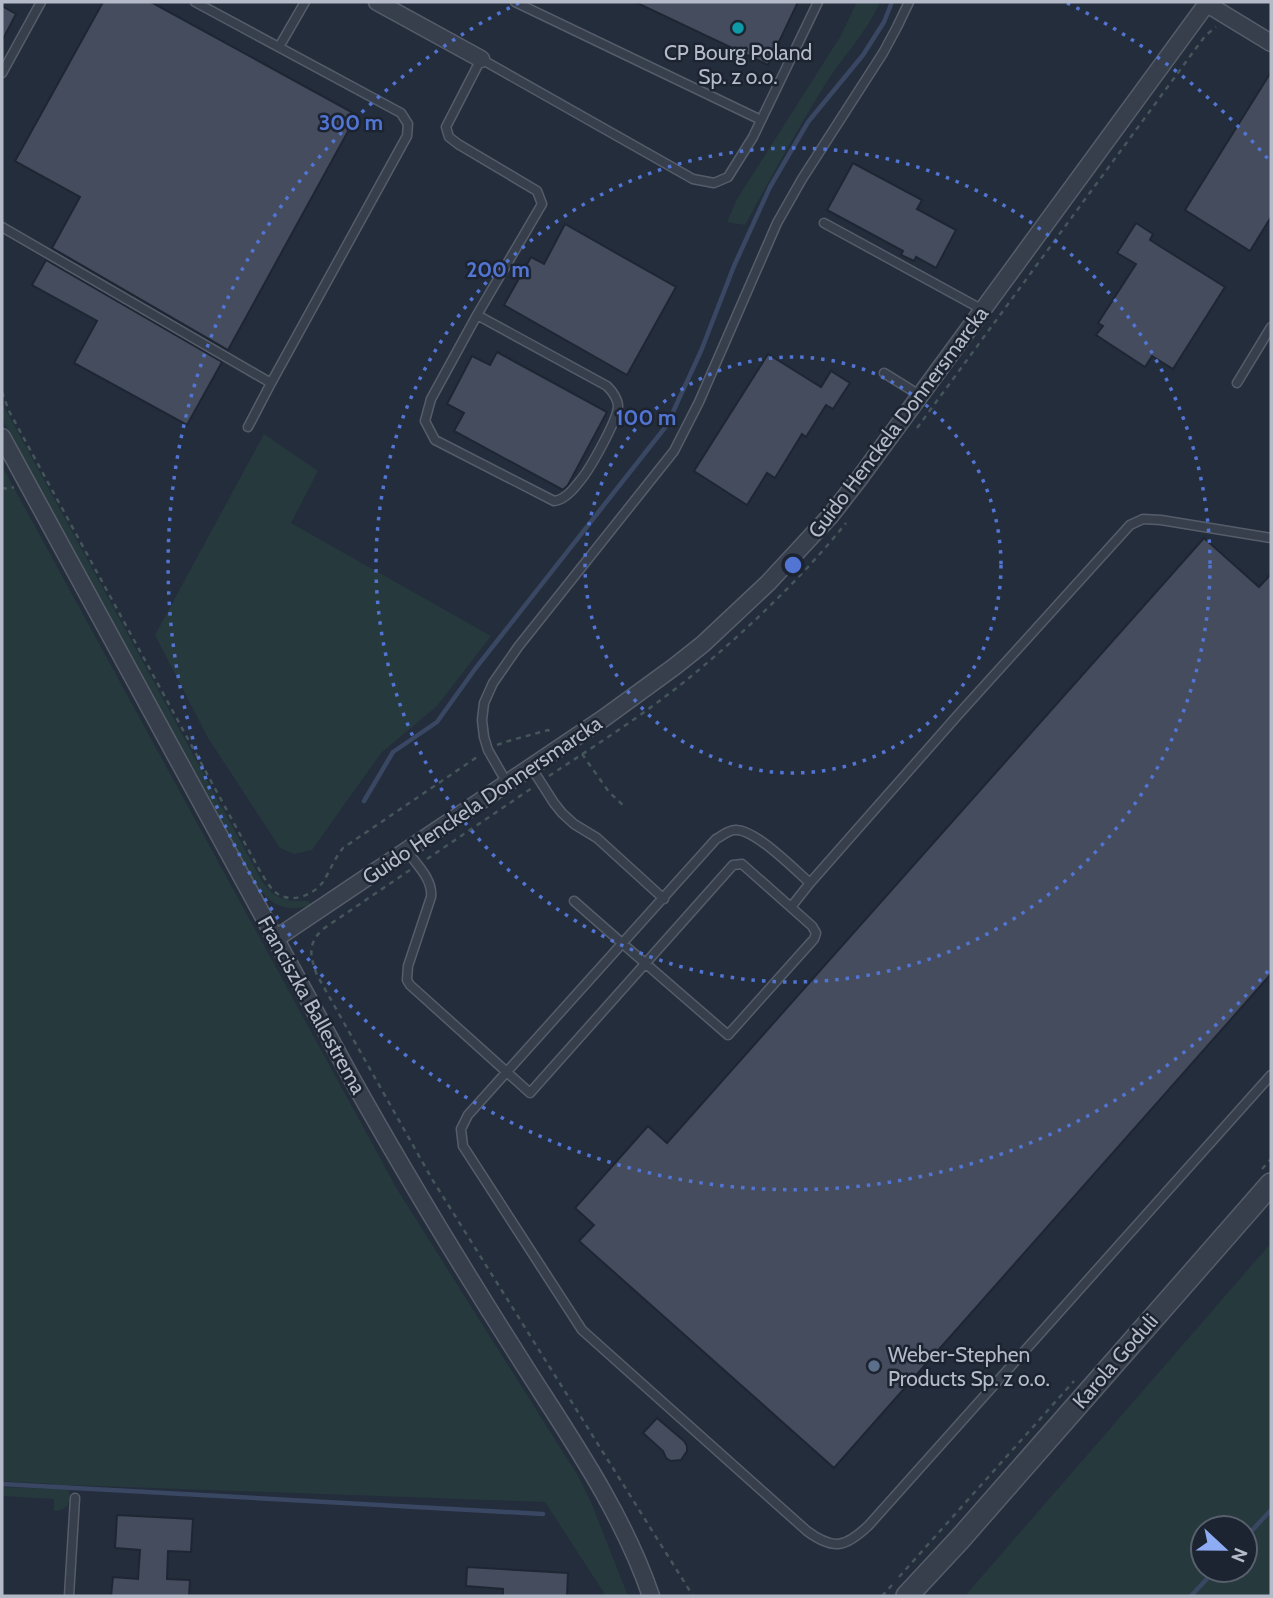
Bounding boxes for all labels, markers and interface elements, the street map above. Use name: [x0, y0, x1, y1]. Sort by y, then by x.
marker: CP Bourg Poland Sp. z o.o.: [730, 20, 746, 36]
place label: CP Bourg Poland Sp. z o.o.: [664, 40, 812, 89]
text: 300 m: [319, 110, 383, 135]
text: 200 m: [466, 257, 530, 282]
street label: Guido Henckela Donnersmarcka: [803, 301, 993, 543]
text: 100 m: [616, 405, 676, 430]
centre of rings: [781, 553, 805, 577]
street label: Guido Henckela Donnersmarcka: [358, 710, 606, 890]
street label: Franciszka Ballestrema: [253, 912, 371, 1098]
street label: Karola Goduli: [1067, 1309, 1163, 1413]
place label: Weber-Stephen Products Sp. z o.o.: [888, 1342, 1050, 1391]
marker: Weber-Stephen Products Sp. z o.o.: [866, 1358, 882, 1374]
north arrow: [1189, 1514, 1259, 1584]
text: N: [1226, 1545, 1252, 1566]

